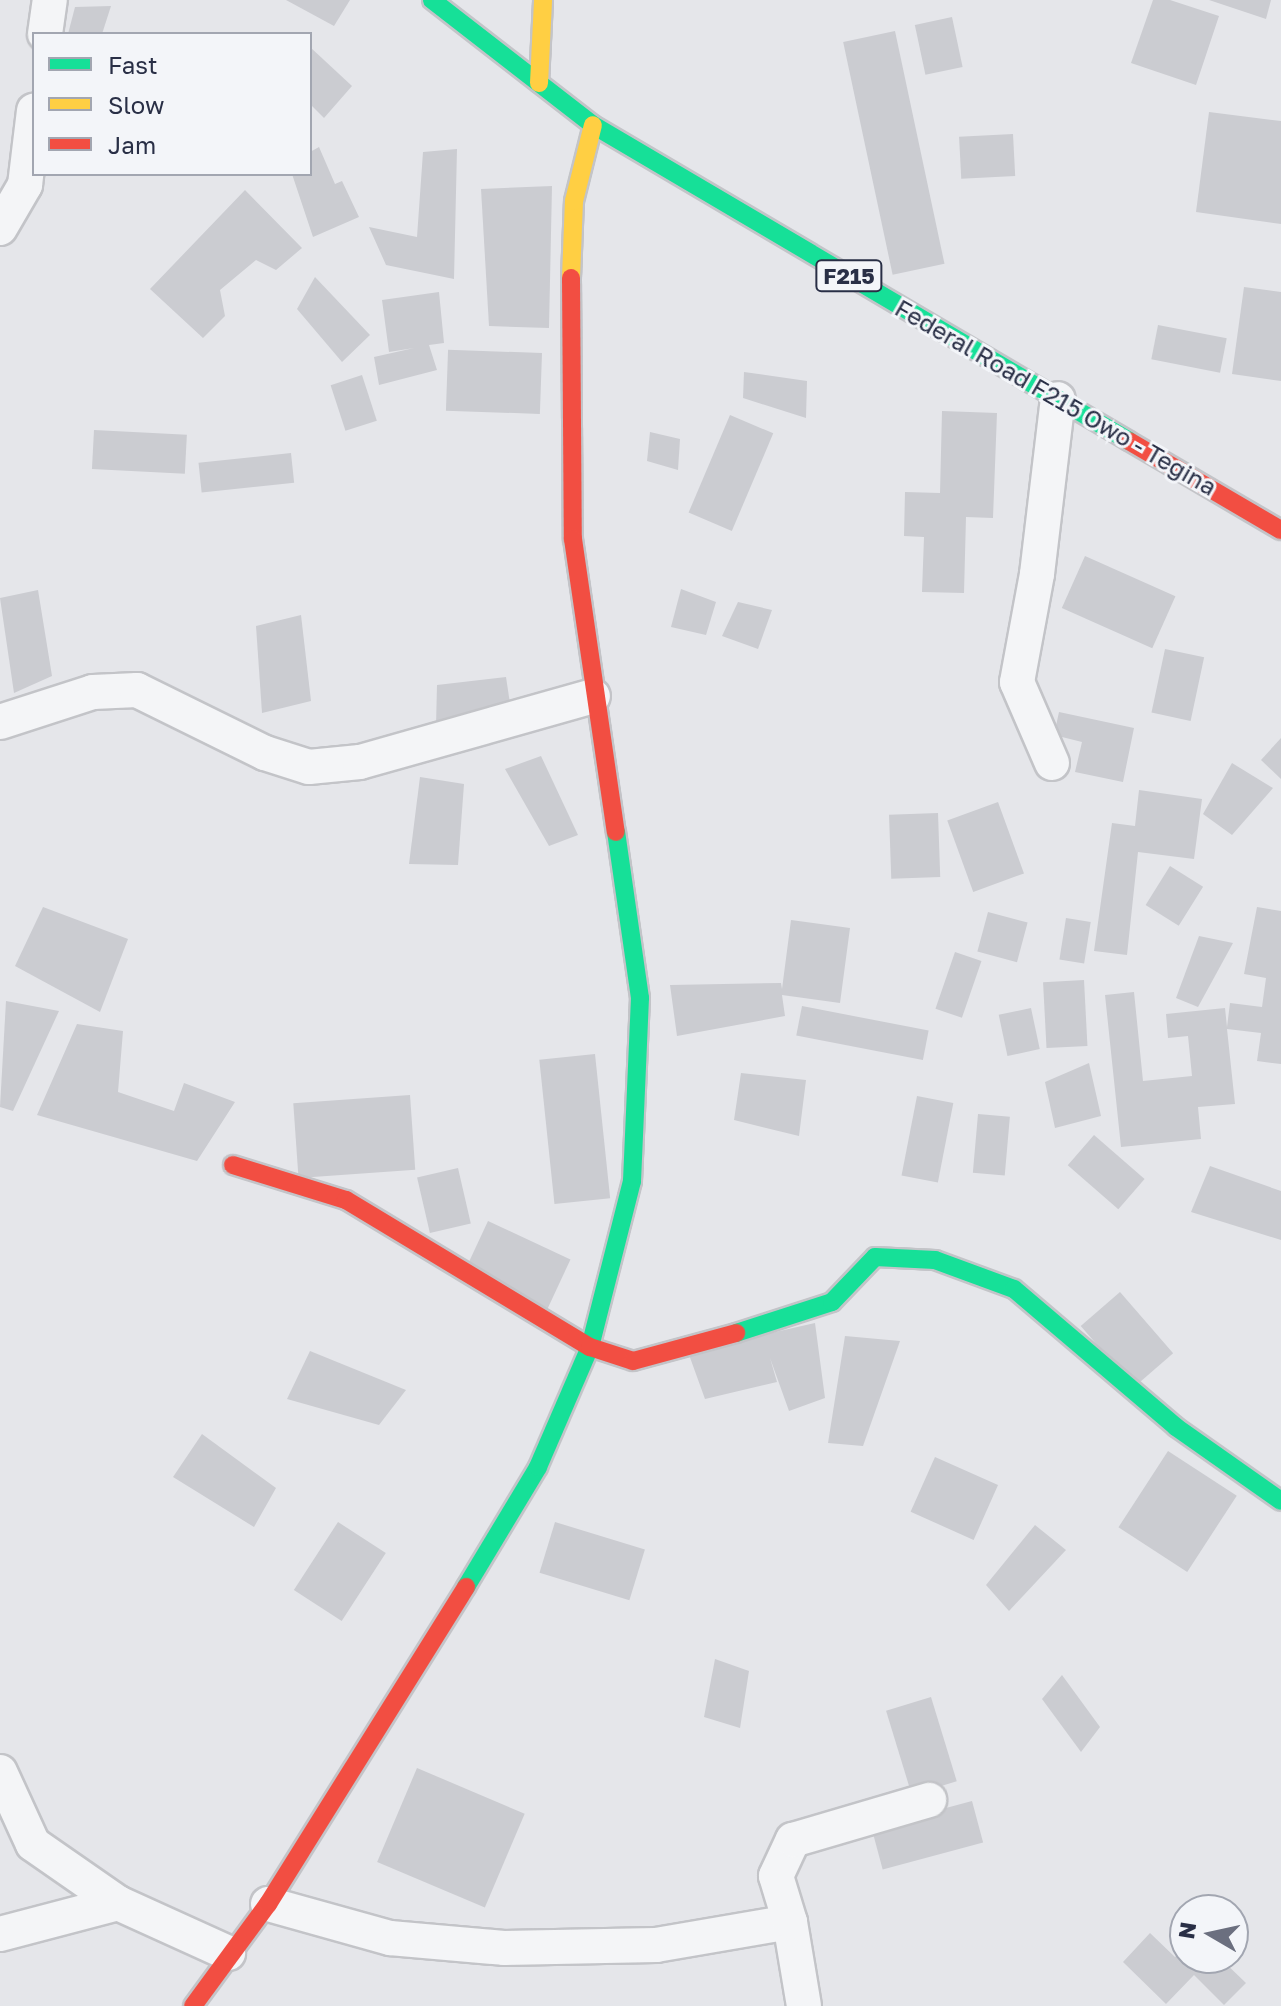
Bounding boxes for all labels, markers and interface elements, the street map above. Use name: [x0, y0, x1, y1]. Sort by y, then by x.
legend: [32, 32, 312, 176]
text: Fast: [108, 50, 158, 79]
text: Slow: [108, 90, 164, 119]
text: Jam: [108, 130, 156, 159]
road number: F215: [815, 258, 883, 294]
street label: Federal Road F215 Owo - Tegina: [890, 293, 1222, 501]
north arrow: [1169, 1894, 1249, 1974]
text: N: [1172, 1920, 1201, 1941]

